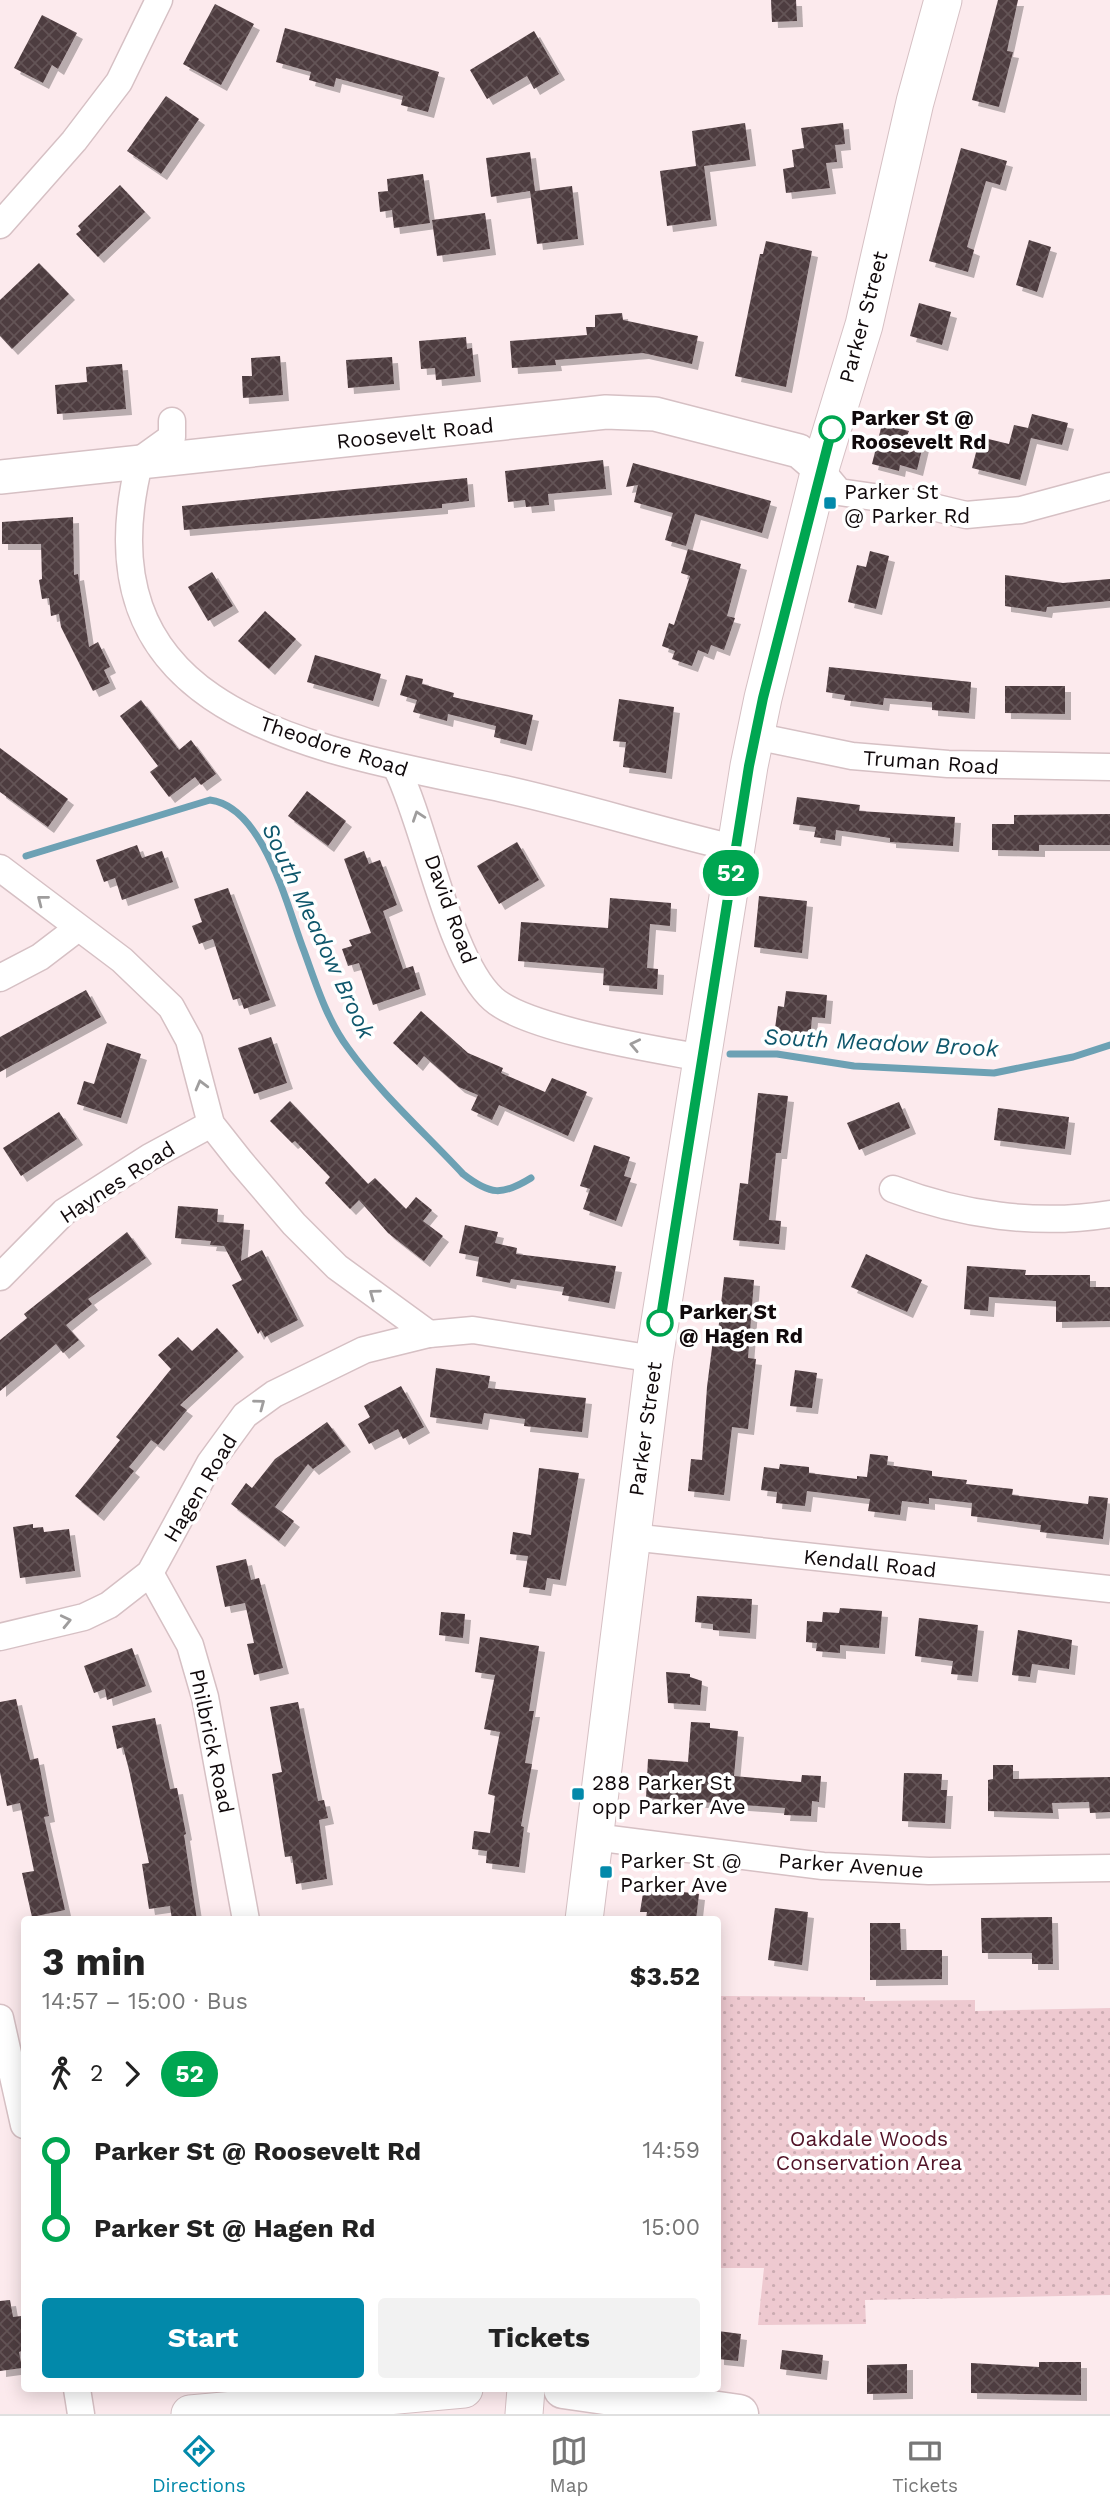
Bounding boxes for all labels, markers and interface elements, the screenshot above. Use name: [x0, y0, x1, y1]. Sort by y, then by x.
street label: Parker Street: [833, 248, 893, 386]
place label: Parker St @ Roosevelt Rd: [851, 405, 986, 454]
street label: Roosevelt Road: [335, 412, 495, 454]
marker: Parker St @ Roosevelt Rd: [819, 416, 845, 442]
place label: Parker St @ Parker Rd: [844, 479, 970, 528]
marker: Parker St @ Parker Rd: [822, 495, 838, 511]
street label: Theodore Road: [257, 710, 411, 782]
street label: Truman Road: [862, 745, 1000, 779]
one-way arrow: [411, 810, 426, 822]
water label: South Meadow Brook: [256, 819, 380, 1044]
line badge: 52: [700, 850, 762, 896]
street label: David Road: [420, 851, 482, 967]
text: 52: [717, 859, 745, 887]
one-way arrow: [37, 896, 49, 909]
water label: South Meadow Brook: [763, 1023, 1000, 1063]
one-way arrow: [629, 1039, 641, 1054]
one-way arrow: [195, 1079, 209, 1091]
street label: Haynes Road: [55, 1136, 179, 1228]
one-way arrow: [369, 1290, 382, 1302]
place label: Parker St @ Hagen Rd: [679, 1299, 803, 1348]
marker: Parker St @ Hagen Rd: [647, 1310, 673, 1336]
street label: Parker Street: [623, 1360, 667, 1498]
one-way arrow: [252, 1400, 265, 1413]
street label: Hagen Road: [158, 1429, 242, 1547]
street label: Kendall Road: [802, 1544, 938, 1582]
one-way arrow: [60, 1615, 72, 1630]
street label: Philbrick Road: [185, 1667, 239, 1815]
place label: 288 Parker St opp Parker Ave: [592, 1770, 746, 1819]
marker: 288 Parker St opp Parker Ave: [570, 1786, 586, 1802]
street label: Parker Avenue: [778, 1847, 924, 1883]
place label: Parker St @ Parker Ave: [620, 1848, 742, 1897]
marker: Parker St @ Parker Ave: [598, 1864, 614, 1880]
text: 3 min: [42, 1940, 146, 1984]
text: $3.52: [630, 1961, 700, 1991]
text: 14:57 – 15:00 · Bus: [42, 1988, 248, 2015]
icon: walk: [42, 2055, 80, 2093]
icon: forward: [113, 2055, 151, 2093]
text: 2: [90, 2060, 103, 2087]
text: 52: [175, 2060, 204, 2088]
park label: Oakdale Woods Conservation Area: [776, 2126, 962, 2175]
text: Parker St @ Roosevelt Rd: [94, 2136, 421, 2166]
text: 14:59: [643, 2137, 700, 2164]
text: Parker St @ Hagen Rd: [94, 2213, 375, 2243]
text: 15:00: [642, 2214, 700, 2241]
button: Start: [42, 2298, 364, 2378]
button: Tickets: [378, 2298, 700, 2378]
tab: Directions: [152, 2432, 246, 2497]
tab: Map: [550, 2432, 588, 2497]
tab: Tickets: [892, 2432, 958, 2497]

